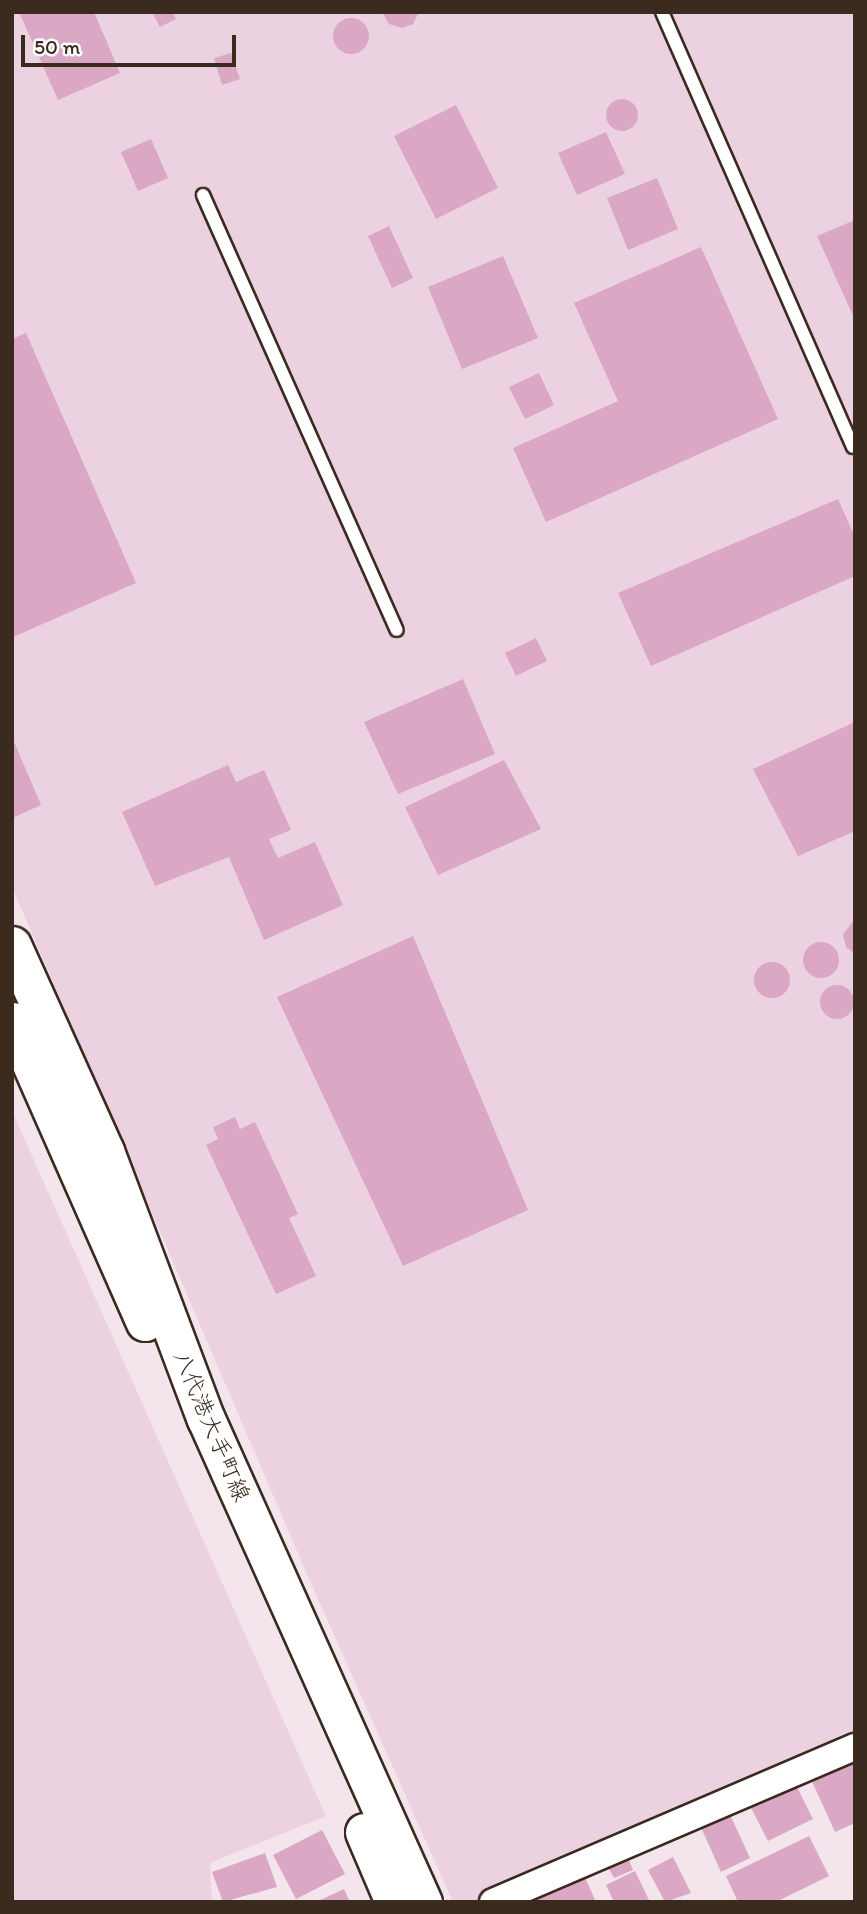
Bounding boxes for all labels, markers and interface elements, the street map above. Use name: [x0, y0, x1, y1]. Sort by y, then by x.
scale bar: [24, 21, 240, 65]
text: 50 m: [34, 34, 80, 59]
street label: 八代港大手町線: [168, 1347, 256, 1505]

